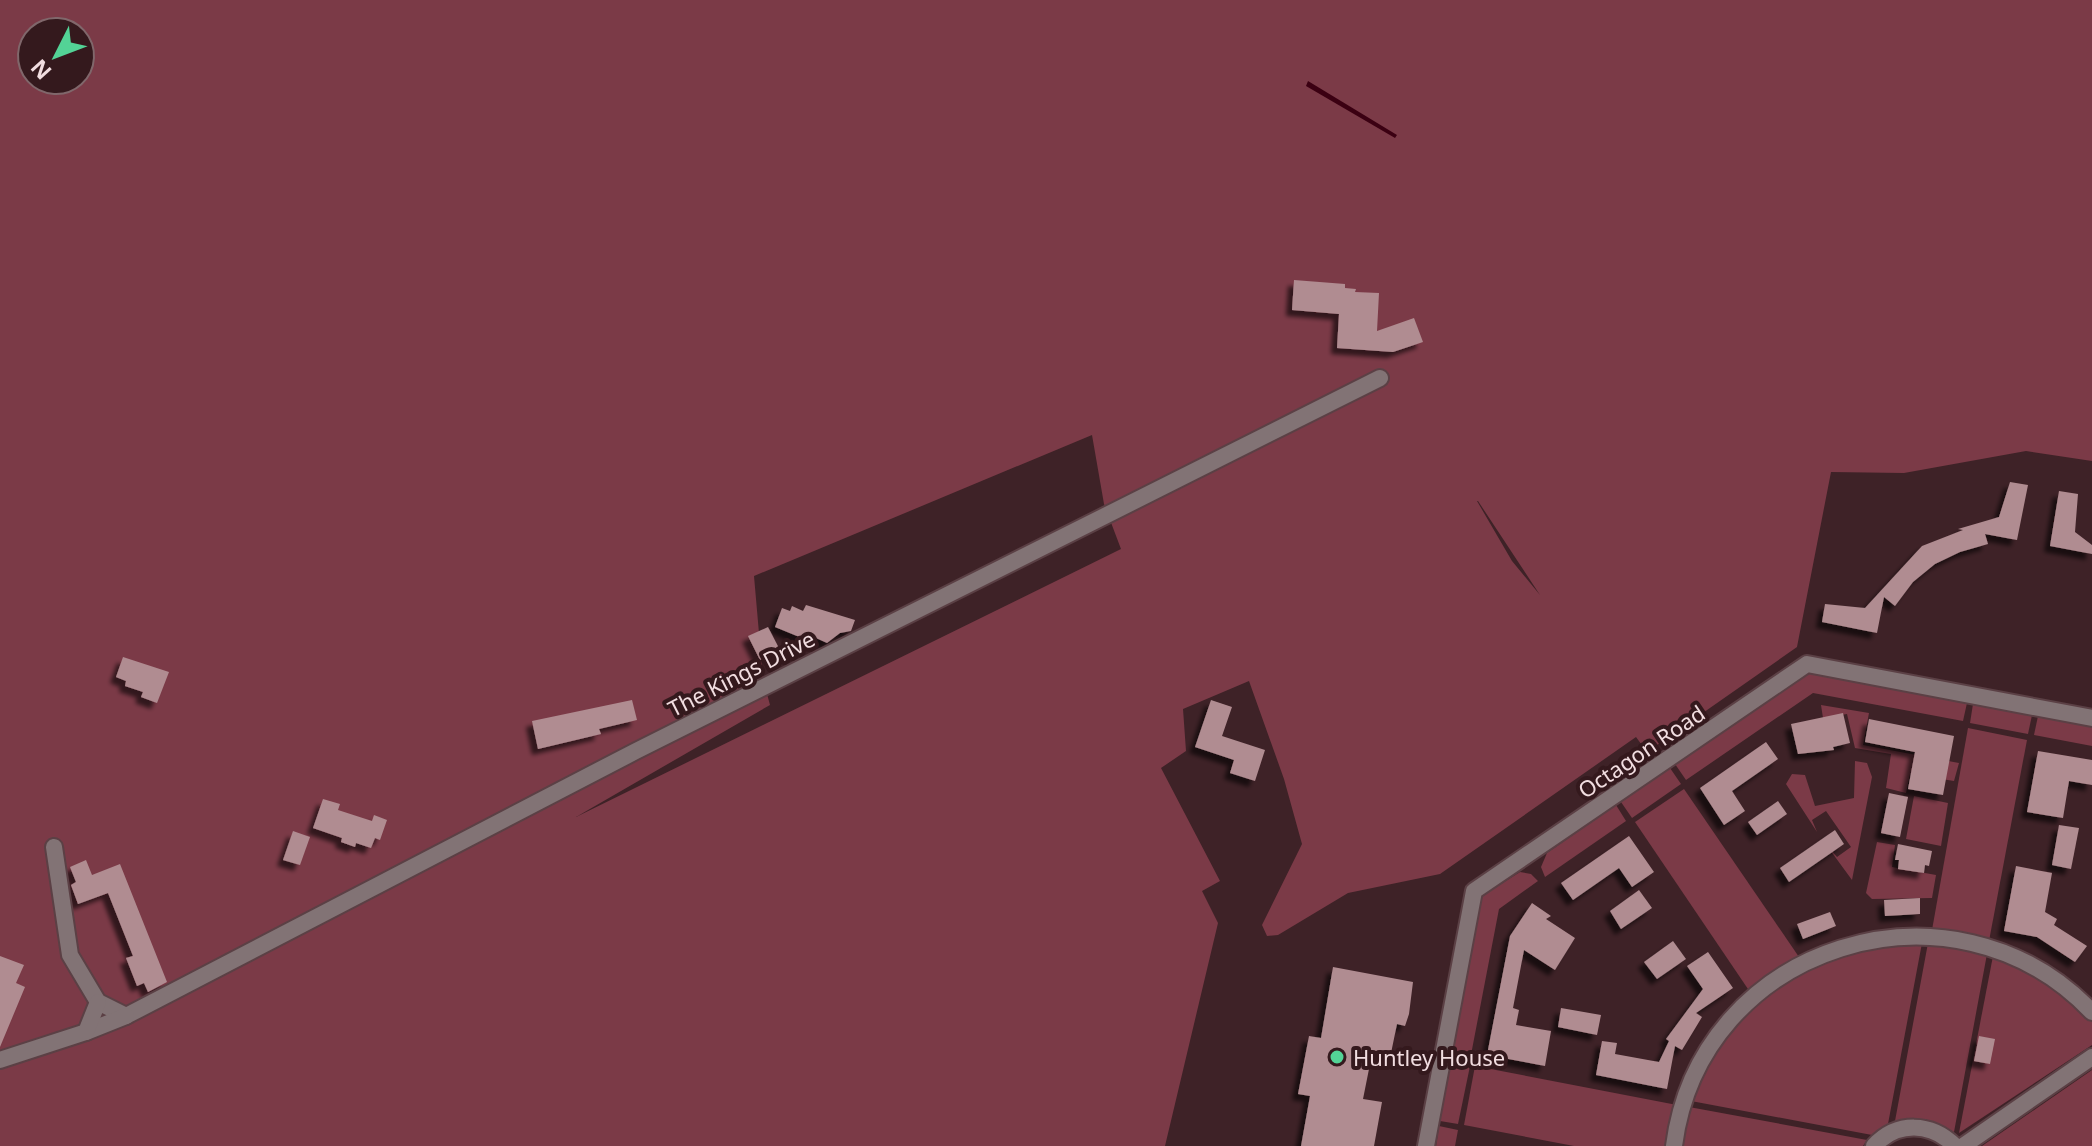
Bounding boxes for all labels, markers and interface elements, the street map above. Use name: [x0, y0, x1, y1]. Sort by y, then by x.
north arrow: [16, 16, 96, 96]
text: N: [23, 53, 58, 87]
street label: The Kings Drive: [662, 623, 820, 723]
street label: Octagon Road: [1572, 697, 1710, 805]
place label: Huntley House: [1353, 1042, 1505, 1072]
marker: Huntley House: [1328, 1048, 1346, 1066]

